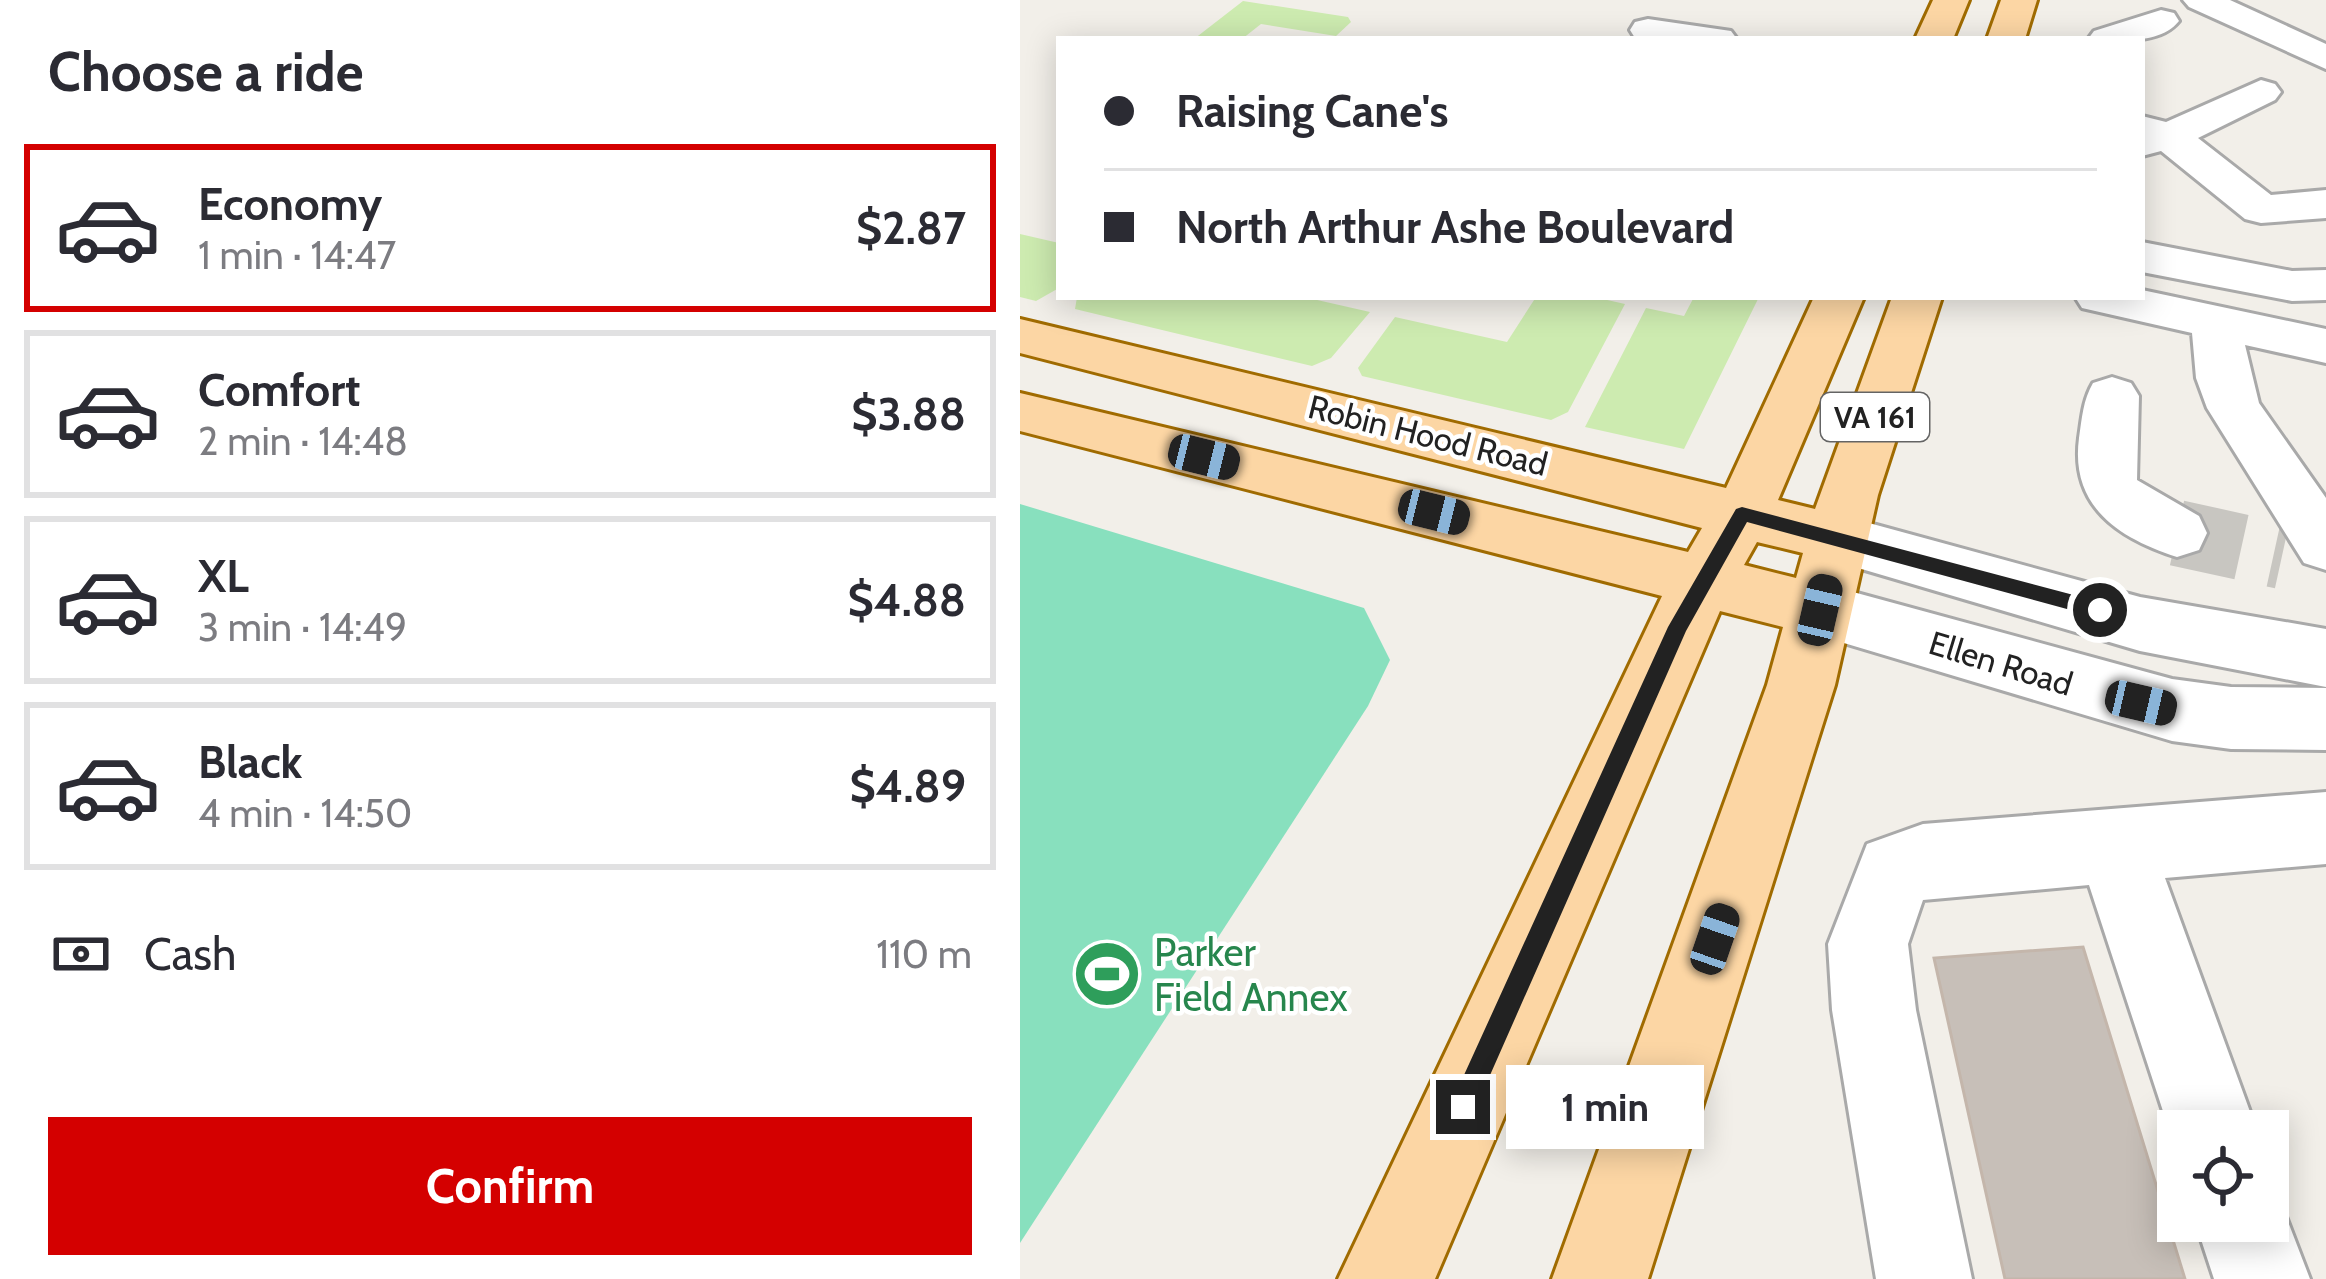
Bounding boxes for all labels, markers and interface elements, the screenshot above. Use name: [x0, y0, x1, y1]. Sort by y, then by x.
text: Choose a ride: [48, 39, 363, 105]
text: Raising Cane's: [1176, 84, 1448, 138]
icon: car: [54, 174, 162, 282]
text: Economy: [198, 177, 382, 231]
text: North Arthur Ashe Boulevard: [1176, 200, 1734, 254]
text: $2.87: [856, 201, 966, 255]
text: 1 min · 14:47: [198, 231, 396, 279]
icon: car: [54, 360, 162, 468]
text: Comfort: [198, 363, 361, 417]
street label: Robin Hood Road: [1304, 386, 1552, 484]
text: $3.88: [851, 387, 966, 441]
road number: VA 161: [1821, 393, 1929, 441]
text: 2 min · 14:48: [198, 417, 408, 465]
car: [1165, 431, 1243, 483]
car: [1395, 486, 1473, 538]
icon: car: [54, 546, 162, 654]
text: XL: [198, 549, 249, 603]
car: [1794, 571, 1846, 649]
text: $4.88: [848, 573, 966, 627]
route start: [2073, 583, 2127, 637]
text: 3 min · 14:49: [198, 603, 407, 651]
street label: Ellen Road: [1924, 622, 2078, 704]
car: [2102, 677, 2180, 729]
icon: car: [54, 732, 162, 840]
text: Black: [198, 735, 302, 789]
text: $4.89: [849, 759, 966, 813]
text: 4 min · 14:50: [198, 789, 412, 837]
car: [1686, 899, 1744, 979]
icon: cash: [48, 921, 114, 987]
text: Cash: [144, 927, 236, 981]
place label: Parker Field Annex: [1154, 928, 1348, 1021]
text: 110 m: [876, 930, 972, 978]
sports icon: Parker Field Annex: [1072, 939, 1142, 1009]
callout: 1 min: [1505, 1065, 1703, 1149]
route end: [1436, 1080, 1490, 1134]
text: 1 min: [1561, 1083, 1649, 1131]
map controls: [2157, 1110, 2289, 1242]
button: locate: [2157, 1110, 2289, 1242]
button: Confirm: [48, 1117, 972, 1255]

